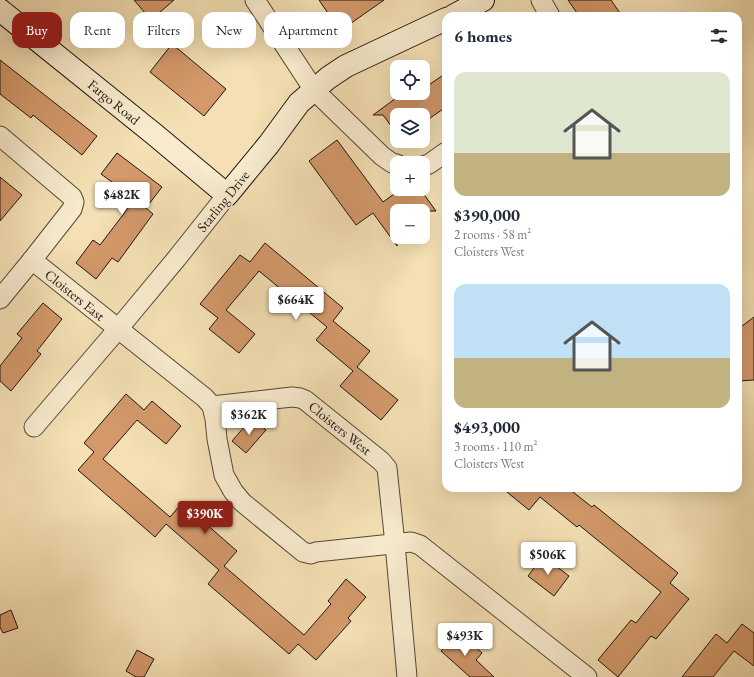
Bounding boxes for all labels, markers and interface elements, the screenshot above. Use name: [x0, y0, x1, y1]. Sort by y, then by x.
chip: Buy: [12, 12, 62, 48]
chip: Rent: [70, 12, 125, 48]
chip: Filters: [133, 12, 194, 48]
chip: New: [202, 12, 256, 48]
chip: Apartment: [264, 12, 352, 48]
text: 6 homes: [454, 25, 512, 47]
icon: filters: [708, 25, 730, 47]
map controls: [390, 60, 430, 244]
button: locate: [390, 60, 430, 100]
street label: Fargo Road: [84, 75, 145, 129]
icon: home: [556, 98, 628, 170]
button: layers: [390, 108, 430, 148]
button: +: [390, 156, 430, 196]
street label: Starling Drive: [193, 166, 254, 235]
pin: $482K: [94, 182, 150, 216]
text: $482K: [104, 186, 140, 203]
button: −: [390, 204, 430, 244]
text: $390,000: [454, 204, 520, 226]
text: 2 rooms · 58 m²: [454, 226, 531, 243]
text: Cloisters West: [454, 243, 524, 260]
street label: Cloisters East: [41, 265, 109, 325]
pin: $664K: [268, 287, 324, 321]
text: $664K: [278, 291, 314, 308]
icon: home: [556, 310, 628, 382]
street label: Cloisters West: [305, 397, 376, 459]
pin: $362K: [221, 402, 277, 436]
text: $362K: [231, 406, 267, 423]
text: $493,000: [454, 416, 520, 438]
text: 3 rooms · 110 m²: [454, 438, 538, 455]
text: Cloisters West: [454, 455, 524, 472]
pin: $390K: [177, 501, 233, 535]
text: $390K: [187, 505, 223, 522]
pin: $506K: [520, 542, 576, 576]
text: $506K: [530, 546, 566, 563]
pin: $493K: [437, 623, 493, 657]
text: $493K: [447, 627, 483, 644]

